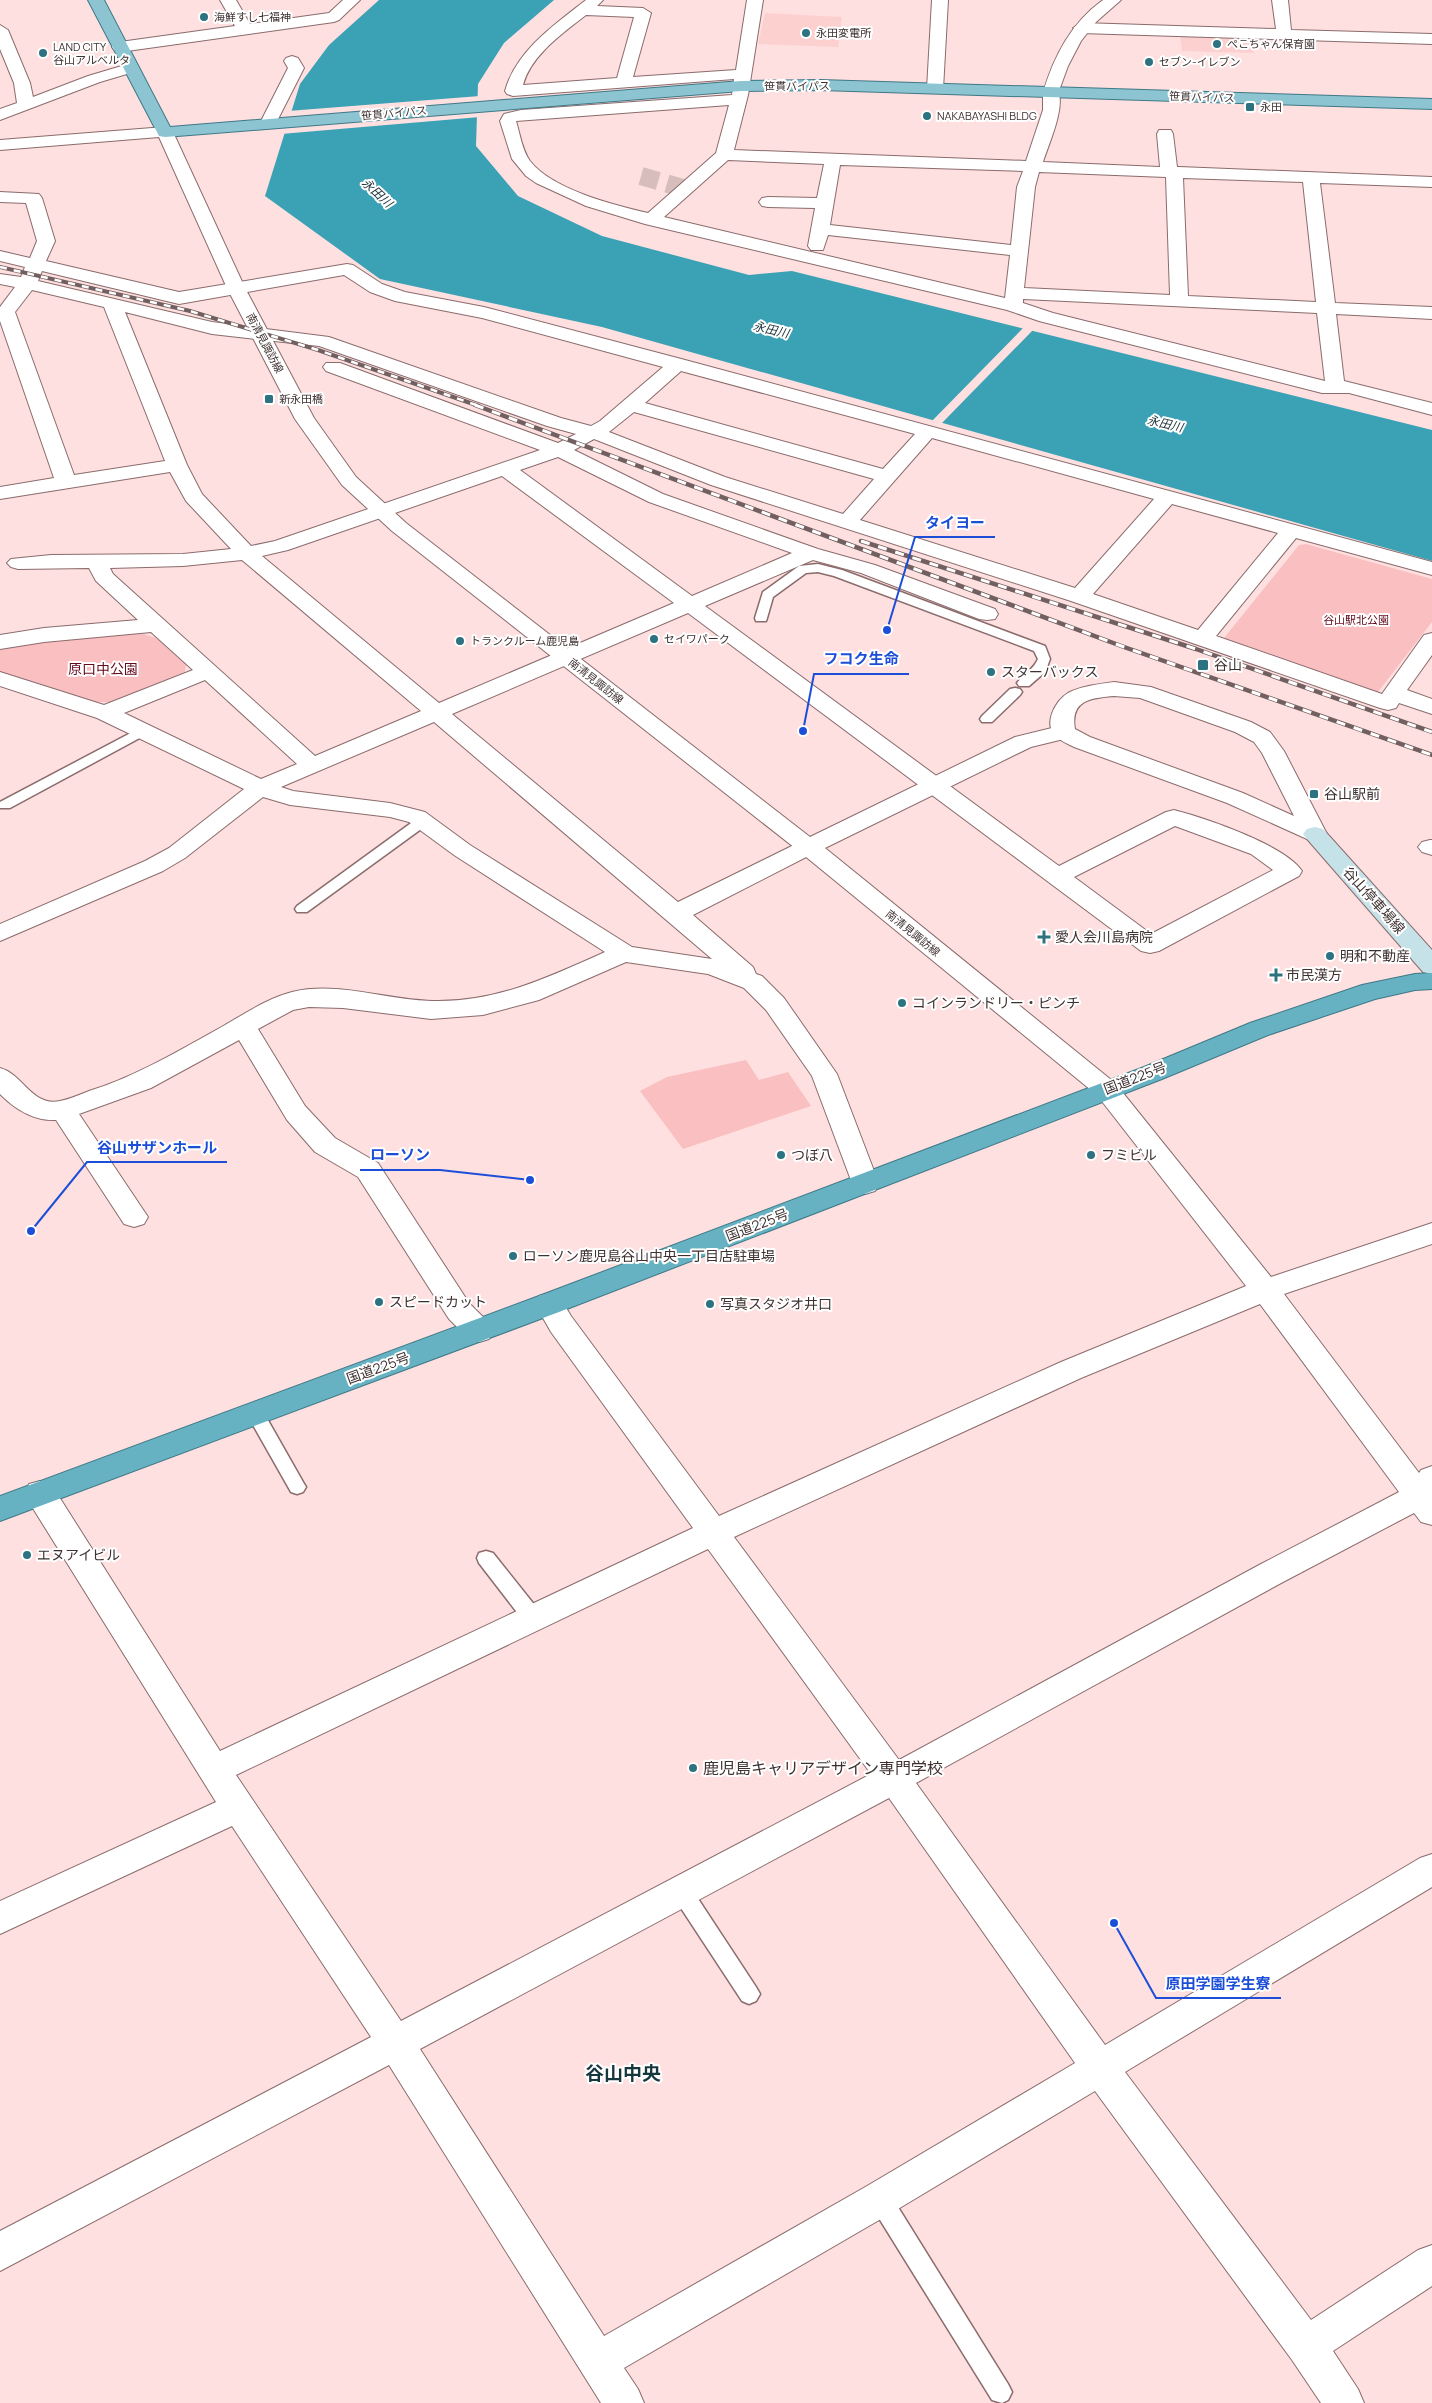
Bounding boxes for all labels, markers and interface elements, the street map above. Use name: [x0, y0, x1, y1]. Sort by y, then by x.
place label: 海鮮すし七福神: [214, 9, 291, 24]
marker: 海鮮すし七福神: [198, 11, 210, 23]
place label: 永田変電所: [816, 25, 872, 40]
marker: 永田変電所: [800, 27, 812, 39]
place label: ぺこちゃん保育園: [1227, 36, 1315, 51]
marker: ぺこちゃん保育園: [1211, 38, 1223, 50]
place label: LAND CITY 谷山アルベルタ: [53, 39, 130, 67]
marker: LAND CITY 谷山アルベルタ: [37, 47, 49, 59]
place label: セブン-イレブン: [1159, 54, 1241, 69]
marker: セブン-イレブン: [1143, 56, 1155, 68]
street label: 笹貫バイパス: [764, 78, 830, 93]
street label: 笹貫バイパス: [1169, 88, 1235, 105]
place label: 永田: [1260, 99, 1282, 114]
marker: 永田: [1244, 101, 1256, 113]
street label: 笹貫バイパス: [361, 102, 427, 123]
place label: NAKABAYASHI BLDG: [937, 108, 1037, 123]
marker: NAKABAYASHI BLDG: [921, 110, 933, 122]
water label: 永田川: [358, 174, 398, 212]
street label: 南清見諏訪線: [243, 310, 288, 375]
water label: 永田川: [752, 317, 793, 342]
place label: 新永田橋: [279, 391, 323, 406]
marker: 新永田橋: [263, 393, 275, 405]
water label: 永田川: [1146, 411, 1187, 436]
callout: タイヨー: [915, 507, 995, 537]
text: タイヨー: [925, 512, 985, 533]
park label: 谷山駅北公園: [1323, 612, 1389, 627]
place label: セイワパーク: [664, 631, 730, 646]
place label: トランクルーム鹿児島: [470, 633, 579, 648]
marker: セイワパーク: [648, 633, 660, 645]
marker: トランクルーム鹿児島: [454, 635, 466, 647]
callout: フコク生命: [814, 644, 909, 674]
text: フコク生命: [823, 648, 899, 669]
street label: 南清見諏訪線: [566, 654, 627, 707]
place label: 谷山: [1214, 655, 1242, 674]
marker: 谷山: [1196, 658, 1210, 672]
park label: 原口中公園: [68, 659, 138, 678]
place label: スターバックス: [1001, 662, 1098, 681]
marker: スターバックス: [985, 666, 997, 678]
place label: 谷山駅前: [1324, 784, 1380, 803]
marker: 谷山駅前: [1308, 788, 1320, 800]
street label: 谷山停車場線: [1339, 862, 1410, 937]
street label: 南清見諏訪線: [883, 906, 944, 959]
place label: 愛人会川島病院: [1055, 927, 1153, 946]
marker: 愛人会川島病院: [1037, 930, 1051, 944]
place label: 明和不動産: [1340, 946, 1410, 965]
marker: 明和不動産: [1324, 950, 1336, 962]
place label: 市民漢方: [1286, 965, 1342, 984]
marker: 市民漢方: [1270, 969, 1282, 981]
place label: コインランドリー・ピンチ: [912, 993, 1080, 1012]
marker: コインランドリー・ピンチ: [896, 997, 908, 1009]
street label: 国道225号: [1101, 1057, 1169, 1098]
callout: 谷山サザンホール: [87, 1132, 227, 1162]
text: 谷山サザンホール: [97, 1137, 217, 1158]
callout: ローソン: [360, 1140, 440, 1170]
text: ローソン: [370, 1144, 430, 1165]
place label: つぼ八: [791, 1145, 833, 1164]
place label: フミビル: [1101, 1145, 1157, 1164]
marker: つぼ八: [775, 1149, 787, 1161]
marker: フミビル: [1085, 1149, 1097, 1161]
street label: 国道225号: [723, 1204, 791, 1245]
place label: ローソン鹿児島谷山中央一丁目店駐車場: [523, 1246, 775, 1265]
marker: ローソン鹿児島谷山中央一丁目店駐車場: [507, 1250, 519, 1262]
place label: スピードカット: [389, 1292, 487, 1311]
place label: 写真スタジオ井口: [720, 1294, 832, 1313]
marker: スピードカット: [373, 1296, 385, 1308]
marker: 写真スタジオ井口: [704, 1298, 716, 1310]
street label: 国道225号: [344, 1347, 412, 1388]
place label: エヌアイビル: [37, 1545, 120, 1564]
marker: エヌアイビル: [21, 1549, 33, 1561]
place label: 鹿児島キャリアデザイン専門学校: [703, 1757, 943, 1779]
marker: 鹿児島キャリアデザイン専門学校: [687, 1762, 699, 1774]
callout: 原田学園学生寮: [1156, 1968, 1281, 1998]
text: 原田学園学生寮: [1165, 1973, 1271, 1994]
district label: 谷山中央: [585, 2060, 661, 2086]

